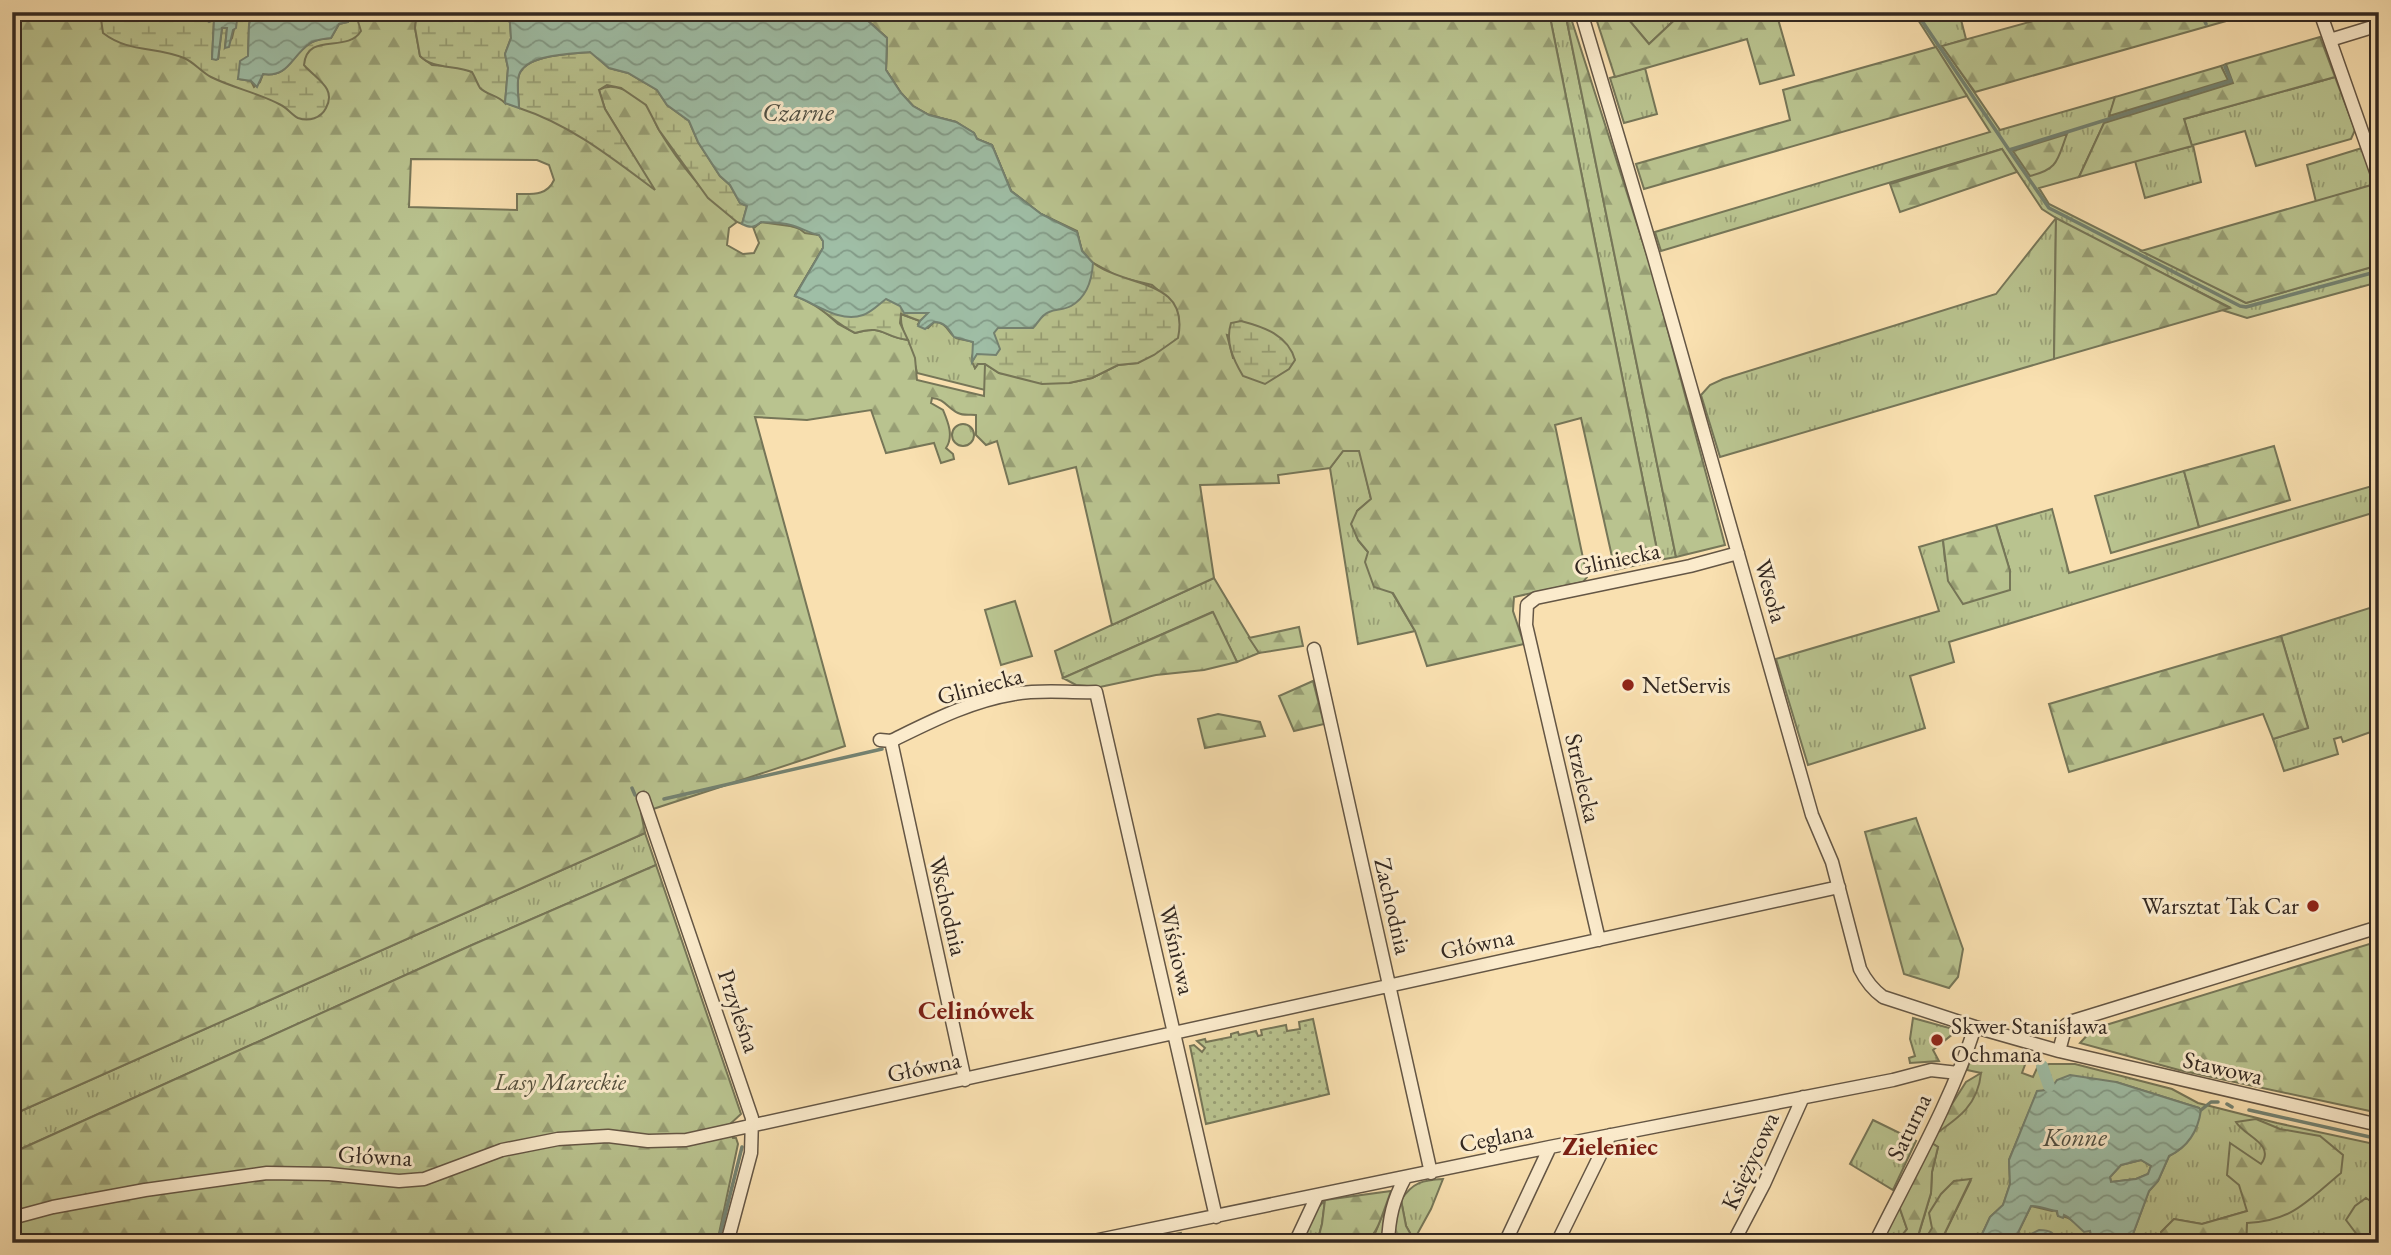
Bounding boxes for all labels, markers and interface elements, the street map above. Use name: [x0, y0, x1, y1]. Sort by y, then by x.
water label: Czarne: [762, 95, 835, 129]
street label: Gliniecka: [1571, 534, 1663, 583]
street label: Wesoła: [1748, 556, 1795, 627]
street label: Gliniecka: [934, 659, 1026, 712]
place label: NetServis: [1642, 669, 1731, 700]
marker: NetServis: [1620, 677, 1636, 693]
street label: Strzelecka: [1558, 730, 1609, 826]
street label: Wschodnia: [922, 853, 975, 959]
street label: Zachodnia: [1367, 854, 1420, 958]
place label: Warsztat Tak Car: [2142, 890, 2299, 921]
marker: Warsztat Tak Car: [2305, 898, 2321, 914]
street label: Wiśniowa: [1152, 902, 1203, 998]
street label: Główna: [1437, 921, 1517, 966]
street label: Przyleśna: [711, 965, 768, 1057]
district label: Celinówek: [918, 993, 1035, 1027]
place label: Skwer Stanisława Ochmana: [1951, 1010, 2108, 1069]
marker: Skwer Stanisława Ochmana: [1929, 1032, 1945, 1048]
street label: Stawowa: [2180, 1043, 2266, 1092]
street label: Główna: [884, 1044, 964, 1089]
park label: Lasy Mareckie: [493, 1066, 627, 1097]
street label: Saturna: [1879, 1088, 1938, 1166]
street label: Księżycowa: [1713, 1106, 1786, 1215]
street label: Ceglana: [1456, 1114, 1536, 1159]
water label: Konne: [2042, 1120, 2108, 1154]
district label: Zieleniec: [1562, 1129, 1658, 1163]
street label: Główna: [337, 1138, 413, 1173]

